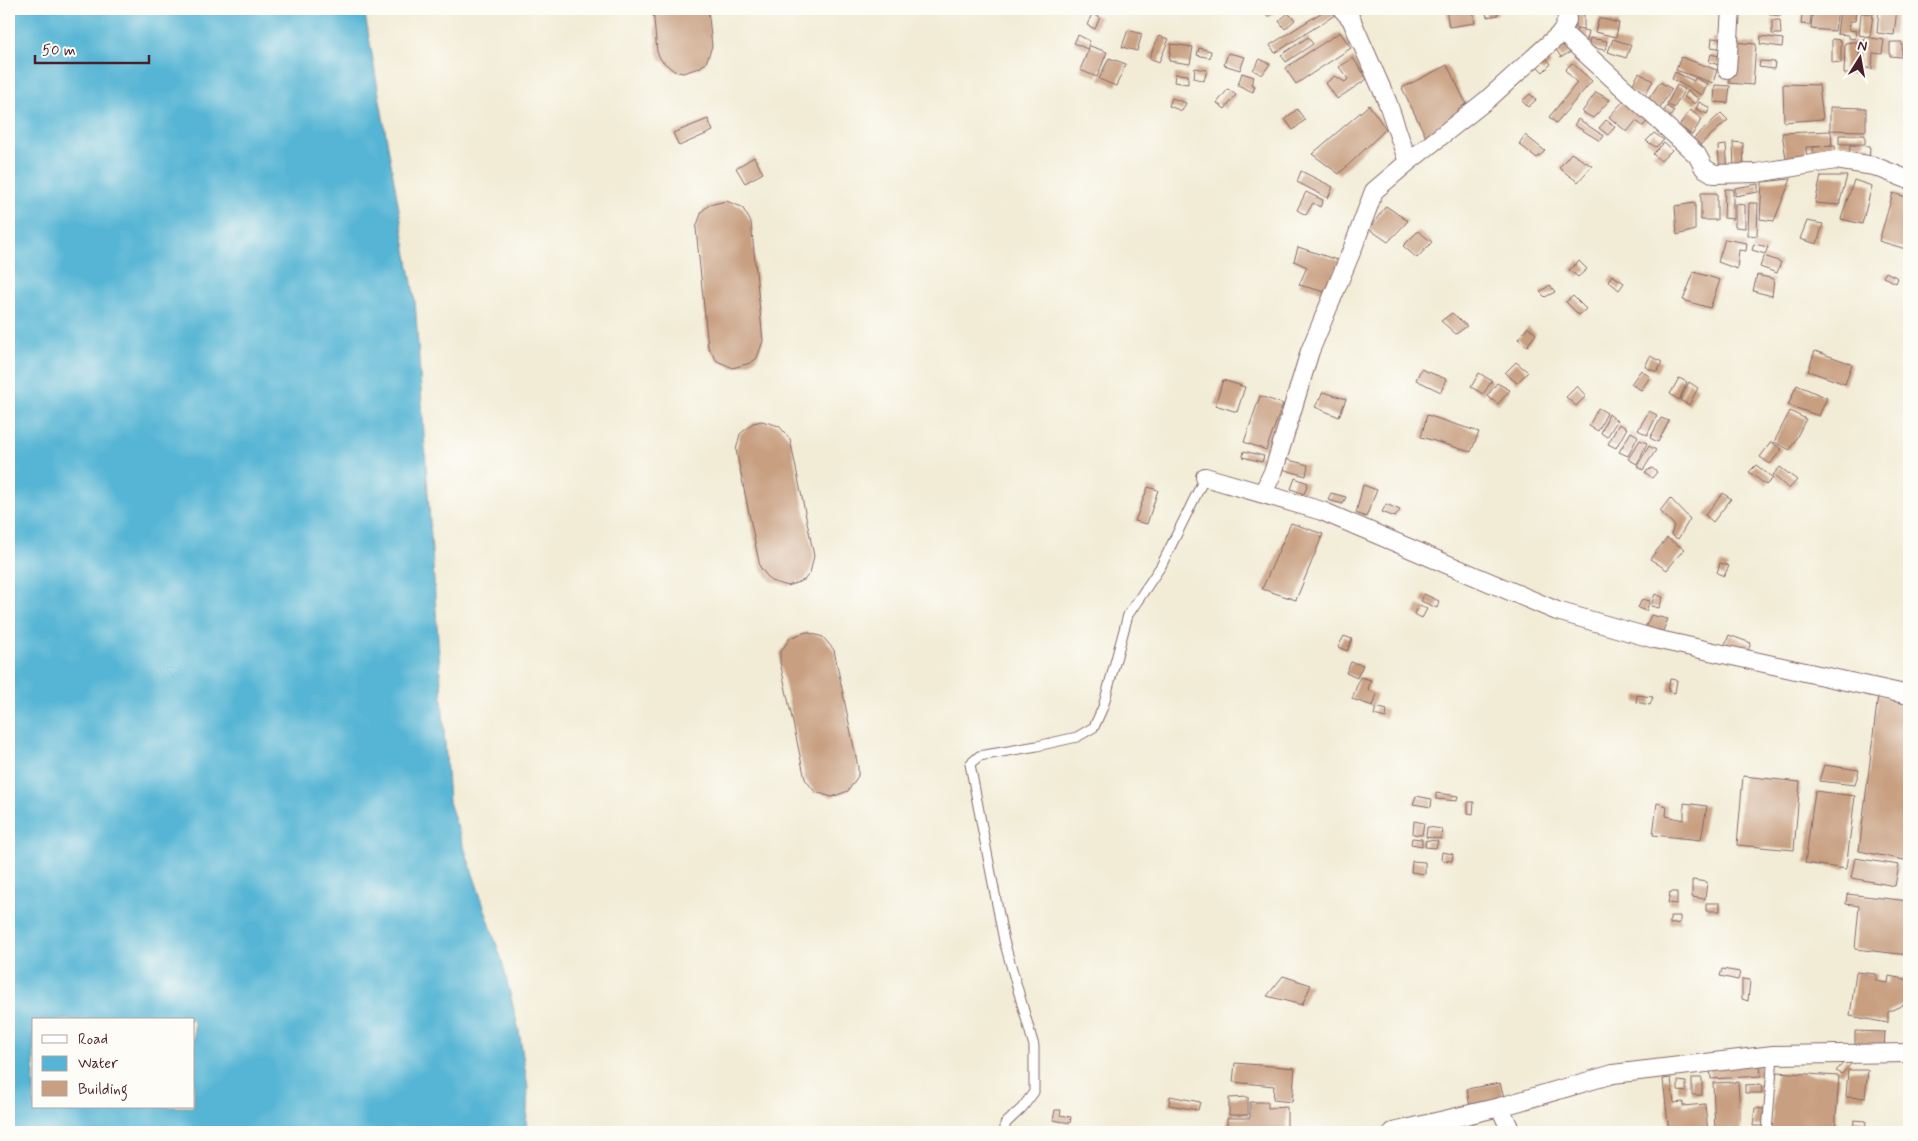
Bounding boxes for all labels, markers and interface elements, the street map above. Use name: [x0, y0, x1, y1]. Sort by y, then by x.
scale bar: [35, 32, 149, 64]
north arrow: [1836, 32, 1886, 82]
text: N: [1856, 36, 1869, 56]
text: 50 m: [42, 41, 76, 61]
legend: [32, 1018, 195, 1108]
text: Road: [78, 1030, 108, 1050]
text: Water: [78, 1054, 118, 1074]
text: Building: [78, 1080, 128, 1101]

